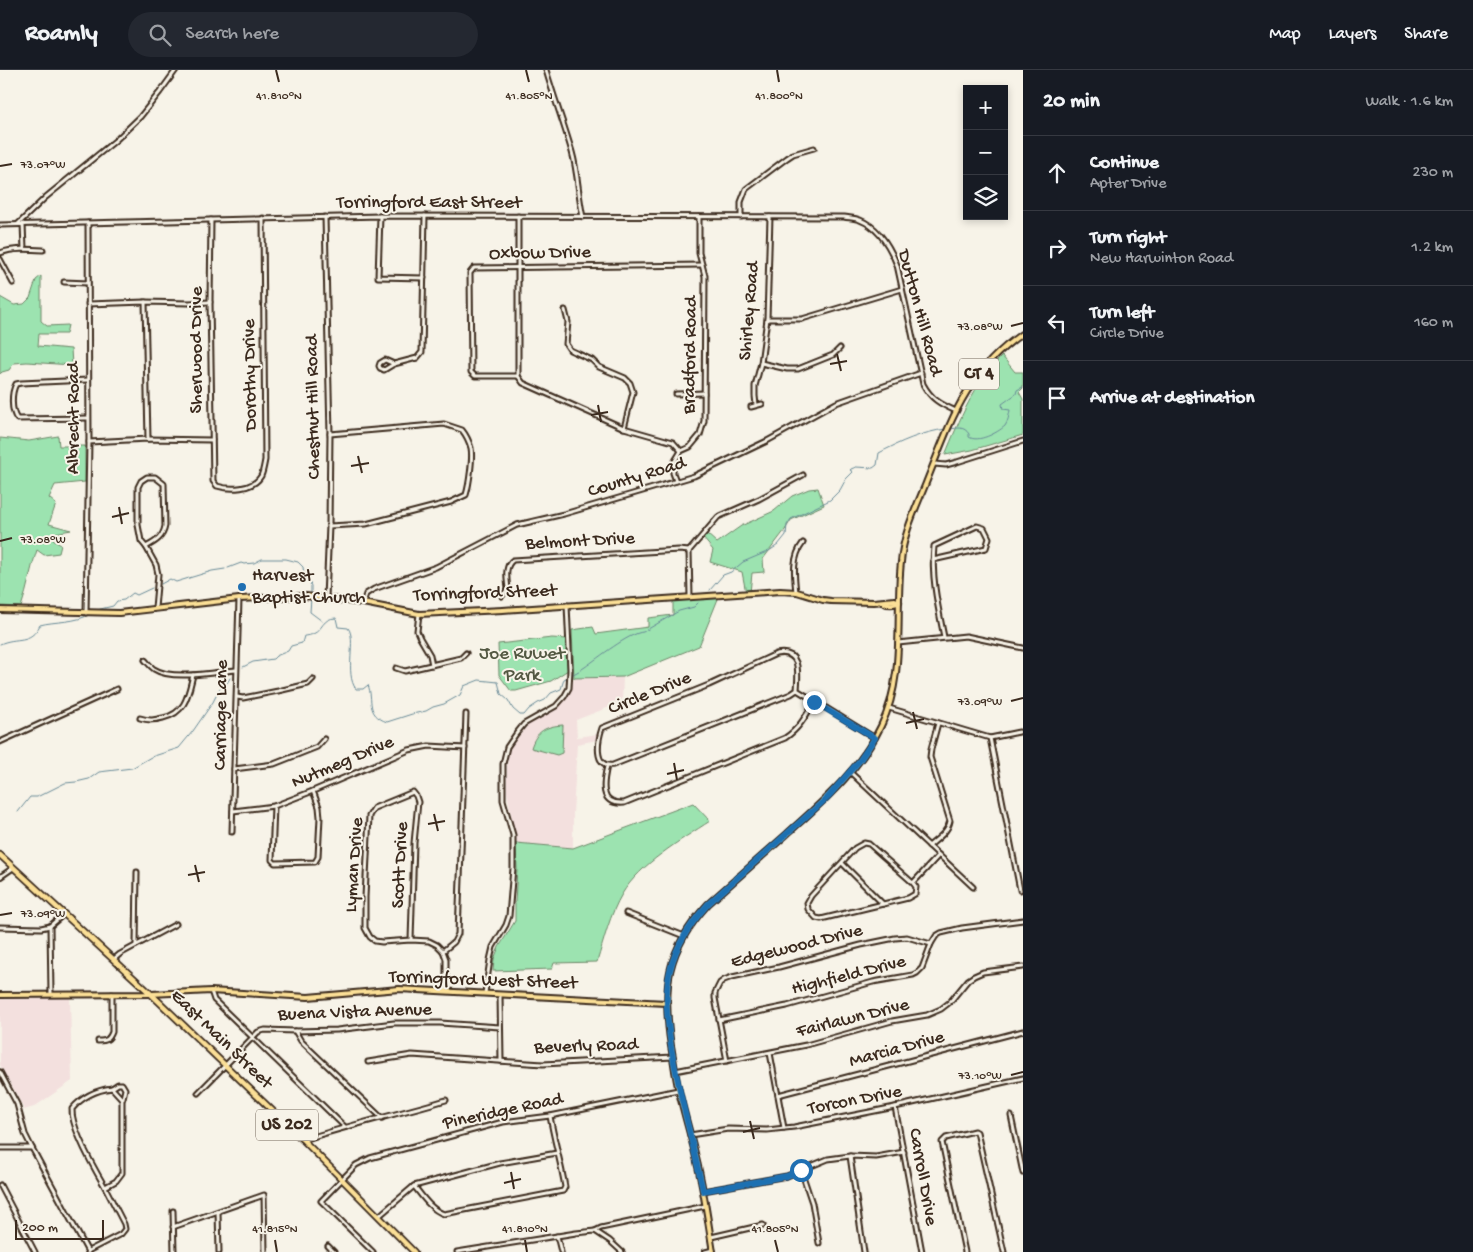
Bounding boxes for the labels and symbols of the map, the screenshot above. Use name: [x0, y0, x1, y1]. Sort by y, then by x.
text: 41.810°N: [256, 90, 302, 104]
text: 41.805°N: [505, 90, 553, 104]
text: 41.800°N: [755, 90, 803, 104]
text: 73.07°W: [20, 159, 65, 173]
street label: Torringford East Street: [336, 192, 524, 215]
street label: Oxbow Drive: [489, 242, 591, 266]
street label: Dutton Hill Road: [891, 246, 947, 380]
street label: Shirley Road: [734, 259, 766, 361]
street label: Sherwood Drive: [186, 286, 209, 414]
street label: Bradford Road: [678, 294, 704, 415]
street label: Dorothy Drive: [239, 319, 264, 433]
text: 73.08°W: [956, 321, 1003, 335]
street label: Chestnut Hill Road: [301, 333, 327, 479]
road number: CT 4: [959, 358, 999, 390]
street label: Albrecht Road: [63, 360, 86, 474]
street label: County Road: [585, 452, 691, 504]
street label: Belmont Drive: [524, 528, 636, 556]
text: 73.08°W: [19, 534, 66, 548]
place label: Harvest Baptist Church: [251, 565, 366, 610]
street label: Torringford Street: [412, 580, 559, 608]
marker: Harvest Baptist Church: [236, 581, 248, 593]
park label: Joe Ruwet Park: [479, 643, 567, 688]
street label: Carriage Lane: [210, 659, 234, 770]
street label: Circle Drive: [605, 667, 695, 721]
route end: [803, 691, 826, 714]
text: 73.09°W: [957, 696, 1002, 710]
street label: Nutmeg Drive: [288, 731, 398, 795]
street label: Lyman Drive: [340, 816, 370, 913]
street label: Scott Drive: [387, 821, 415, 909]
text: 73.09°W: [20, 908, 65, 922]
street label: Edgewood Drive: [729, 919, 866, 974]
street label: Highfield Drive: [789, 951, 909, 1001]
street label: Torringford West Street: [387, 966, 580, 996]
street label: East Main Street: [165, 985, 279, 1096]
street label: Fairlawn Drive: [793, 994, 912, 1044]
street label: Buena Vista Avenue: [277, 999, 433, 1027]
street label: Marcia Drive: [847, 1026, 947, 1074]
street label: Beverly Road: [533, 1034, 640, 1060]
text: 73.10°W: [957, 1070, 1002, 1084]
street label: Torcon Drive: [805, 1081, 904, 1122]
street label: Pineridge Road: [440, 1088, 567, 1136]
road number: US 202: [256, 1110, 318, 1140]
street label: Carroll Drive: [902, 1127, 942, 1228]
route start: [790, 1159, 813, 1182]
scale bar: [15, 1217, 104, 1240]
text: 41.815°N: [252, 1223, 298, 1237]
text: 41.810°N: [502, 1223, 548, 1237]
text: 41.805°N: [751, 1223, 799, 1237]

